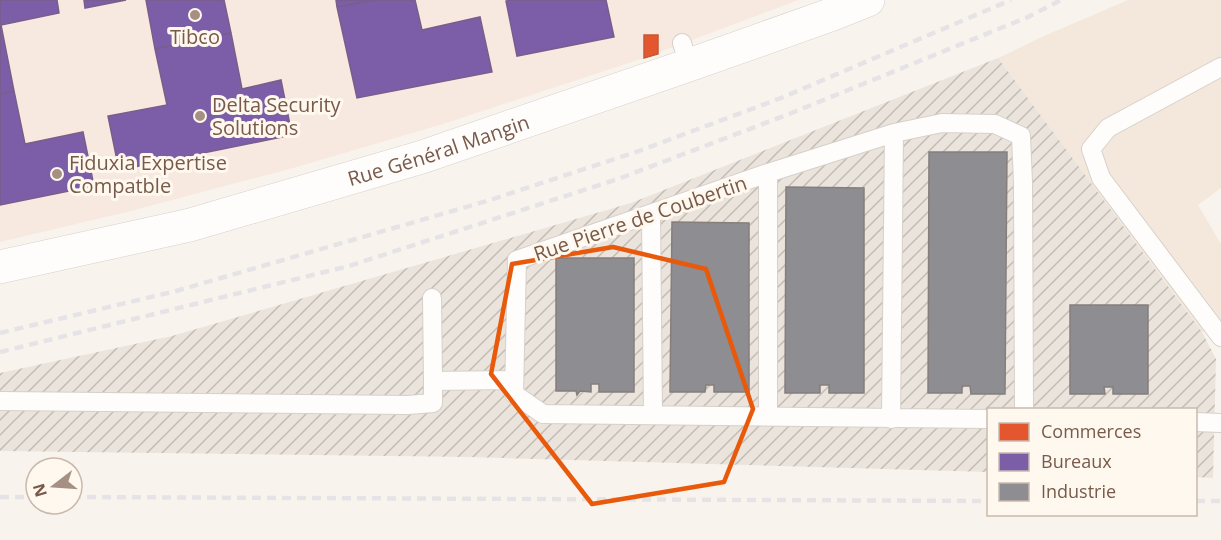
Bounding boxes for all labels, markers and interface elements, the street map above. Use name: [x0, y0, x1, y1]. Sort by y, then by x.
marker: Tibco: [188, 8, 202, 22]
place label: Tibco: [170, 23, 220, 50]
place label: Delta Security Solutions: [212, 91, 342, 141]
street label: Rue Général Mangin: [344, 108, 533, 192]
marker: Delta Security Solutions: [193, 109, 207, 123]
place label: Fiduxia Expertise Compatble: [69, 149, 227, 199]
marker: Fiduxia Expertise Compatble: [50, 167, 64, 181]
street label: Rue Pierre de Coubertin: [530, 169, 750, 267]
legend: [987, 408, 1197, 516]
text: Commerces: [1041, 419, 1141, 443]
text: Bureaux: [1041, 449, 1112, 473]
north arrow: [24, 456, 84, 516]
text: Industrie: [1041, 479, 1116, 503]
text: N: [27, 481, 52, 500]

